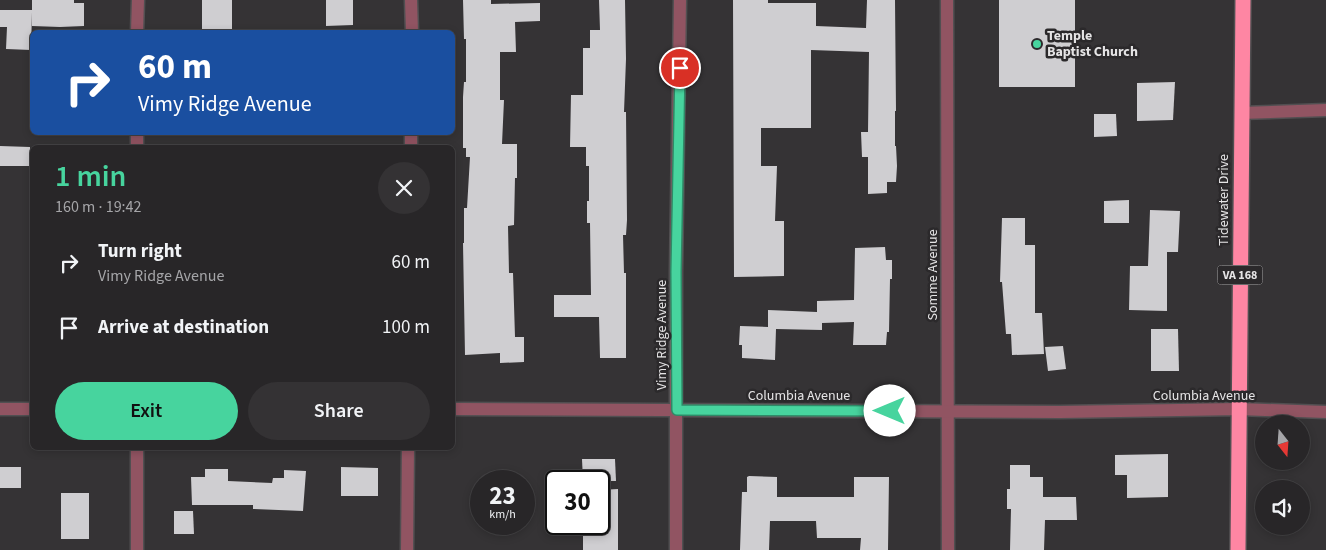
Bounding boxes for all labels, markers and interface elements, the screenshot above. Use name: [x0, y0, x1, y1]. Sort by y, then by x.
place label: Temple Baptist Church: [1047, 26, 1138, 62]
marker: Temple Baptist Church: [1031, 38, 1043, 50]
text: 60 m: [138, 42, 212, 92]
pin: [659, 47, 701, 89]
icon: right: [55, 50, 120, 115]
icon: arrive: [666, 54, 694, 82]
text: Vimy Ridge Avenue: [138, 88, 312, 120]
street label: Tidewater Drive: [1214, 154, 1234, 246]
text: 1 min: [55, 155, 126, 198]
button: close: [378, 162, 430, 214]
text: 160 m · 19:42: [55, 196, 142, 218]
street label: Somme Avenue: [923, 229, 943, 321]
text: Turn right: [98, 238, 182, 265]
icon: right: [55, 249, 83, 277]
text: 60 m: [392, 249, 430, 276]
text: Vimy Ridge Avenue: [98, 265, 224, 287]
road number: VA 168: [1218, 266, 1262, 284]
street label: Vimy Ridge Avenue: [652, 280, 672, 390]
icon: arrive: [55, 314, 83, 342]
text: Arrive at destination: [98, 314, 269, 341]
text: 100 m: [382, 314, 430, 341]
button: Exit: [55, 382, 238, 440]
button: Share: [248, 382, 430, 440]
position arrow: [863, 384, 915, 436]
street label: Columbia Avenue: [748, 386, 850, 406]
street label: Columbia Avenue: [1153, 386, 1255, 406]
north arrow: [1255, 415, 1310, 470]
map controls: [1255, 415, 1310, 535]
speed limit sign: 30: [545, 470, 610, 535]
text: 23: [489, 478, 516, 514]
button: sound: [1255, 480, 1310, 535]
text: km/h: [489, 506, 516, 523]

